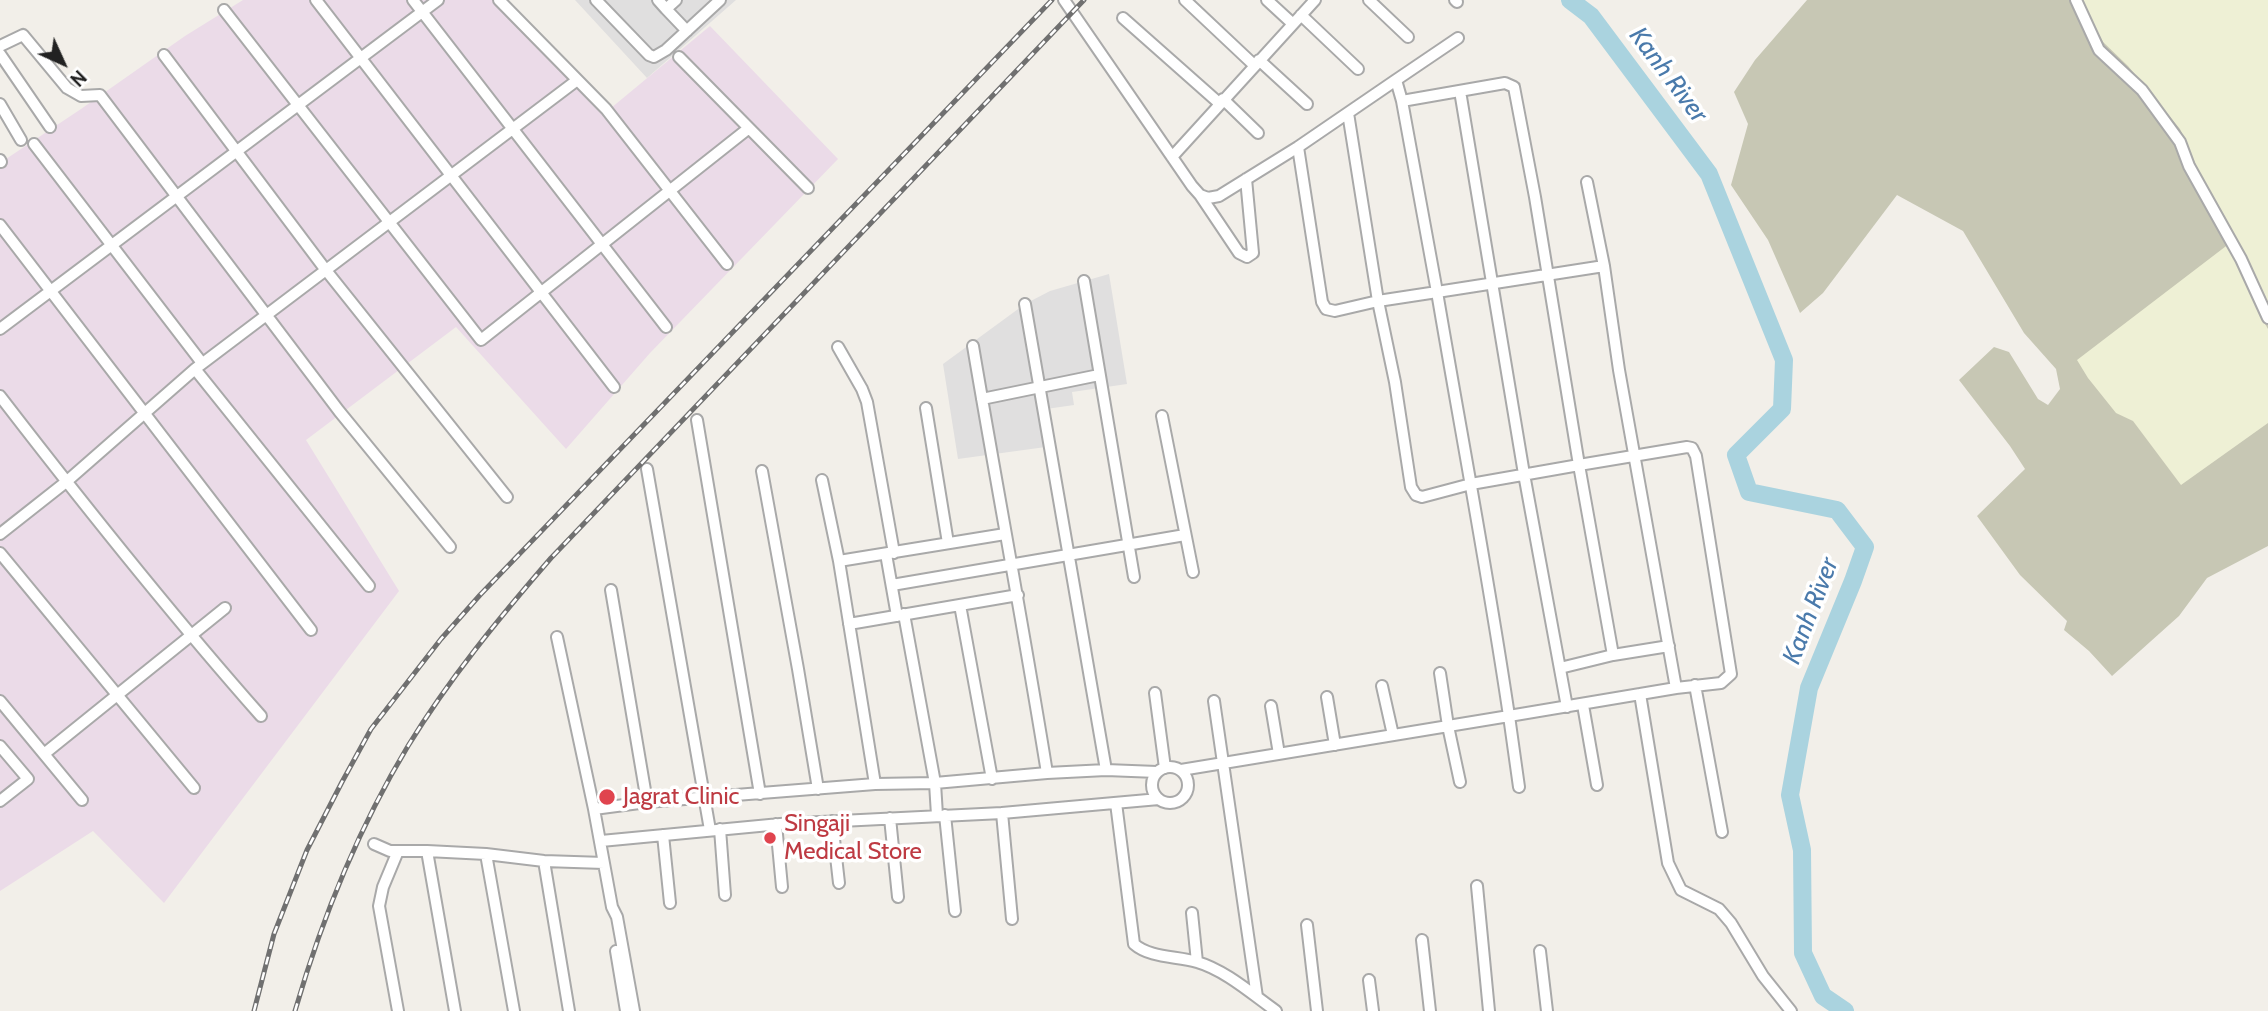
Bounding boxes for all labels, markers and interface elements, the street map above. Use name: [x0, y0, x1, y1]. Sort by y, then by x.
water label: Kanh River: [1622, 21, 1714, 129]
north arrow: [28, 28, 98, 98]
text: N: [65, 65, 91, 91]
water label: Kanh River: [1777, 554, 1845, 668]
place label: Jagrat Clinic: [623, 783, 739, 811]
marker: Jagrat Clinic: [597, 787, 617, 807]
place label: Singaji Medical Store: [784, 810, 922, 866]
marker: Singaji Medical Store: [762, 830, 778, 846]

